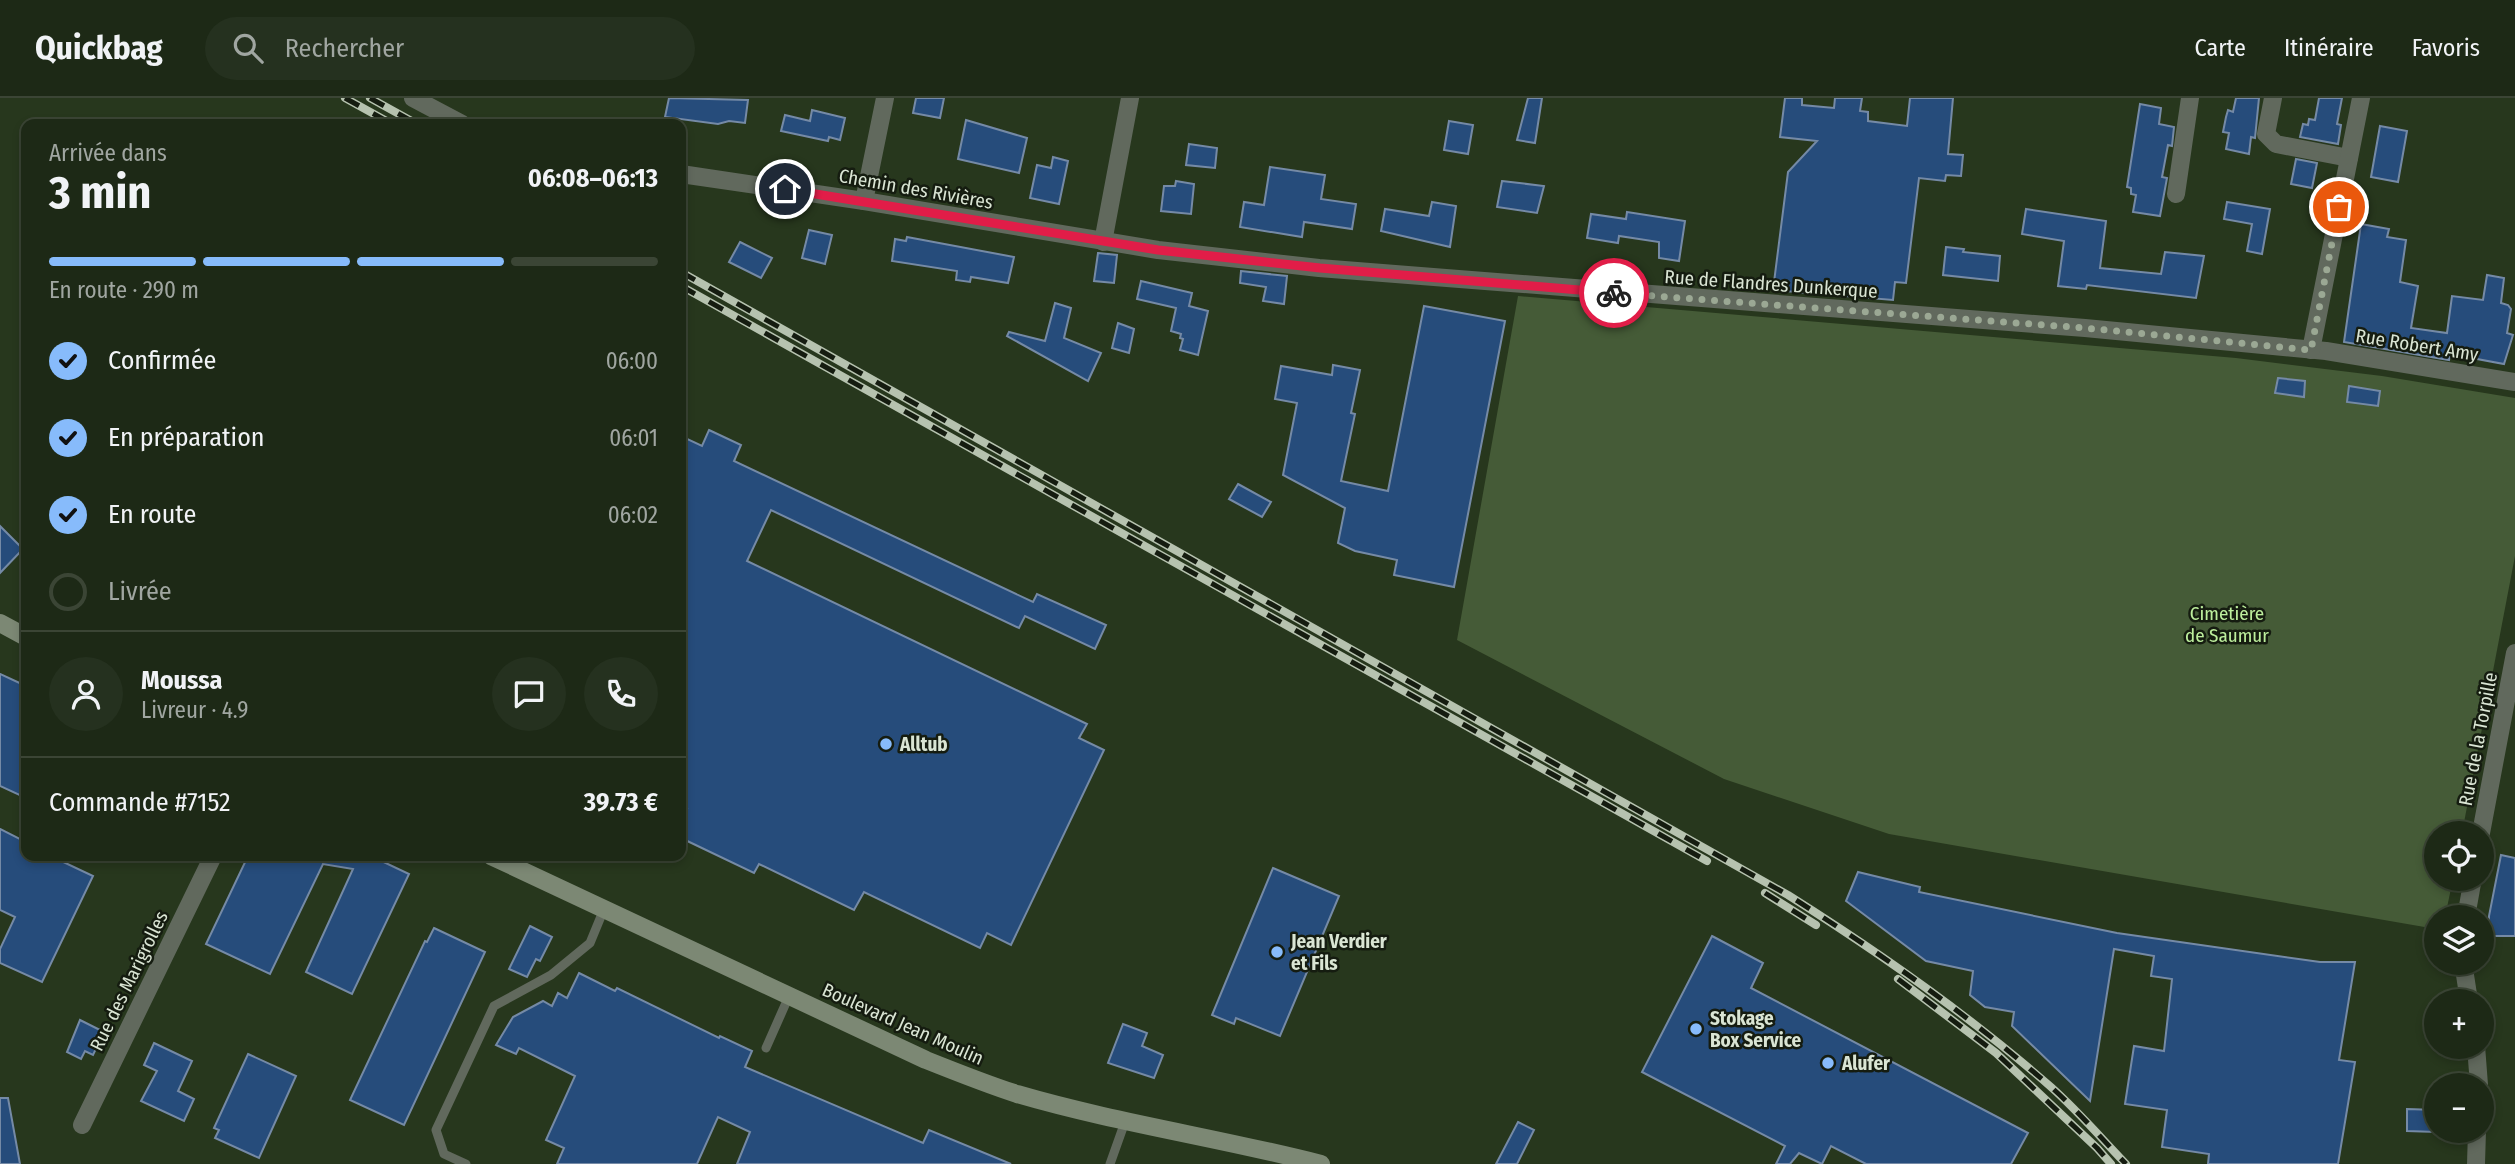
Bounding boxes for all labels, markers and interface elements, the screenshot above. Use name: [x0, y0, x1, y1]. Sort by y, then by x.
search box: [205, 17, 695, 80]
text: Quickbag: [35, 28, 163, 68]
icon: search: [229, 29, 267, 67]
text: Rechercher: [285, 33, 404, 64]
text: Carte: [2195, 34, 2246, 62]
text: Itinéraire: [2284, 34, 2374, 62]
text: Favoris: [2412, 34, 2480, 62]
text: Arrivée dans: [49, 139, 167, 167]
pin: [755, 159, 815, 219]
text: 06:08–06:13: [528, 163, 658, 194]
street label: Chemin des Rivières: [837, 164, 995, 214]
text: 3 min: [49, 165, 151, 220]
icon: home: [766, 170, 804, 208]
pin: [2309, 177, 2369, 237]
icon: bag: [2320, 188, 2358, 226]
courier: [1579, 258, 1649, 328]
street label: Rue de Flandres Dunkerque: [1664, 265, 1878, 303]
icon: bike: [1595, 274, 1633, 312]
text: En route · 290 m: [49, 276, 199, 304]
street label: Rue Robert Amy: [2354, 324, 2481, 366]
icon: check: [49, 342, 87, 380]
text: Confirmée: [108, 345, 216, 376]
text: 06:00: [606, 347, 658, 375]
icon: check: [49, 419, 87, 457]
text: En préparation: [108, 422, 265, 453]
text: 06:01: [609, 424, 658, 452]
icon: check: [49, 496, 87, 534]
text: En route: [108, 499, 196, 530]
text: 06:02: [608, 501, 658, 529]
text: Livrée: [108, 576, 172, 607]
park label: Cimetière de Saumur: [2185, 602, 2269, 647]
button: person: [49, 657, 123, 731]
button: chat: [492, 657, 566, 731]
button: phone: [584, 657, 658, 731]
text: Moussa: [141, 665, 222, 696]
street label: Rue de la Torpille: [2454, 670, 2502, 808]
text: Livreur · 4.9: [141, 696, 248, 724]
place label: Alltub: [899, 733, 948, 756]
marker: Alltub: [878, 736, 894, 752]
text: Commande #7152: [49, 787, 231, 818]
text: 39.73 €: [584, 787, 658, 818]
map controls: [2424, 821, 2494, 1143]
button: locate: [2424, 821, 2494, 891]
button: layers: [2424, 905, 2494, 975]
street label: Rue des Marigrolles: [85, 907, 173, 1055]
place label: Jean Verdier et Fils: [1290, 930, 1388, 975]
marker: Jean Verdier et Fils: [1269, 944, 1285, 960]
street label: Boulevard Jean Moulin: [819, 978, 987, 1070]
button: +: [2424, 989, 2494, 1059]
place label: Stokage Box Service: [1710, 1007, 1802, 1052]
marker: Stokage Box Service: [1688, 1021, 1704, 1037]
place label: Alufer: [1841, 1052, 1891, 1075]
marker: Alufer: [1820, 1055, 1836, 1071]
button: −: [2424, 1073, 2494, 1143]

